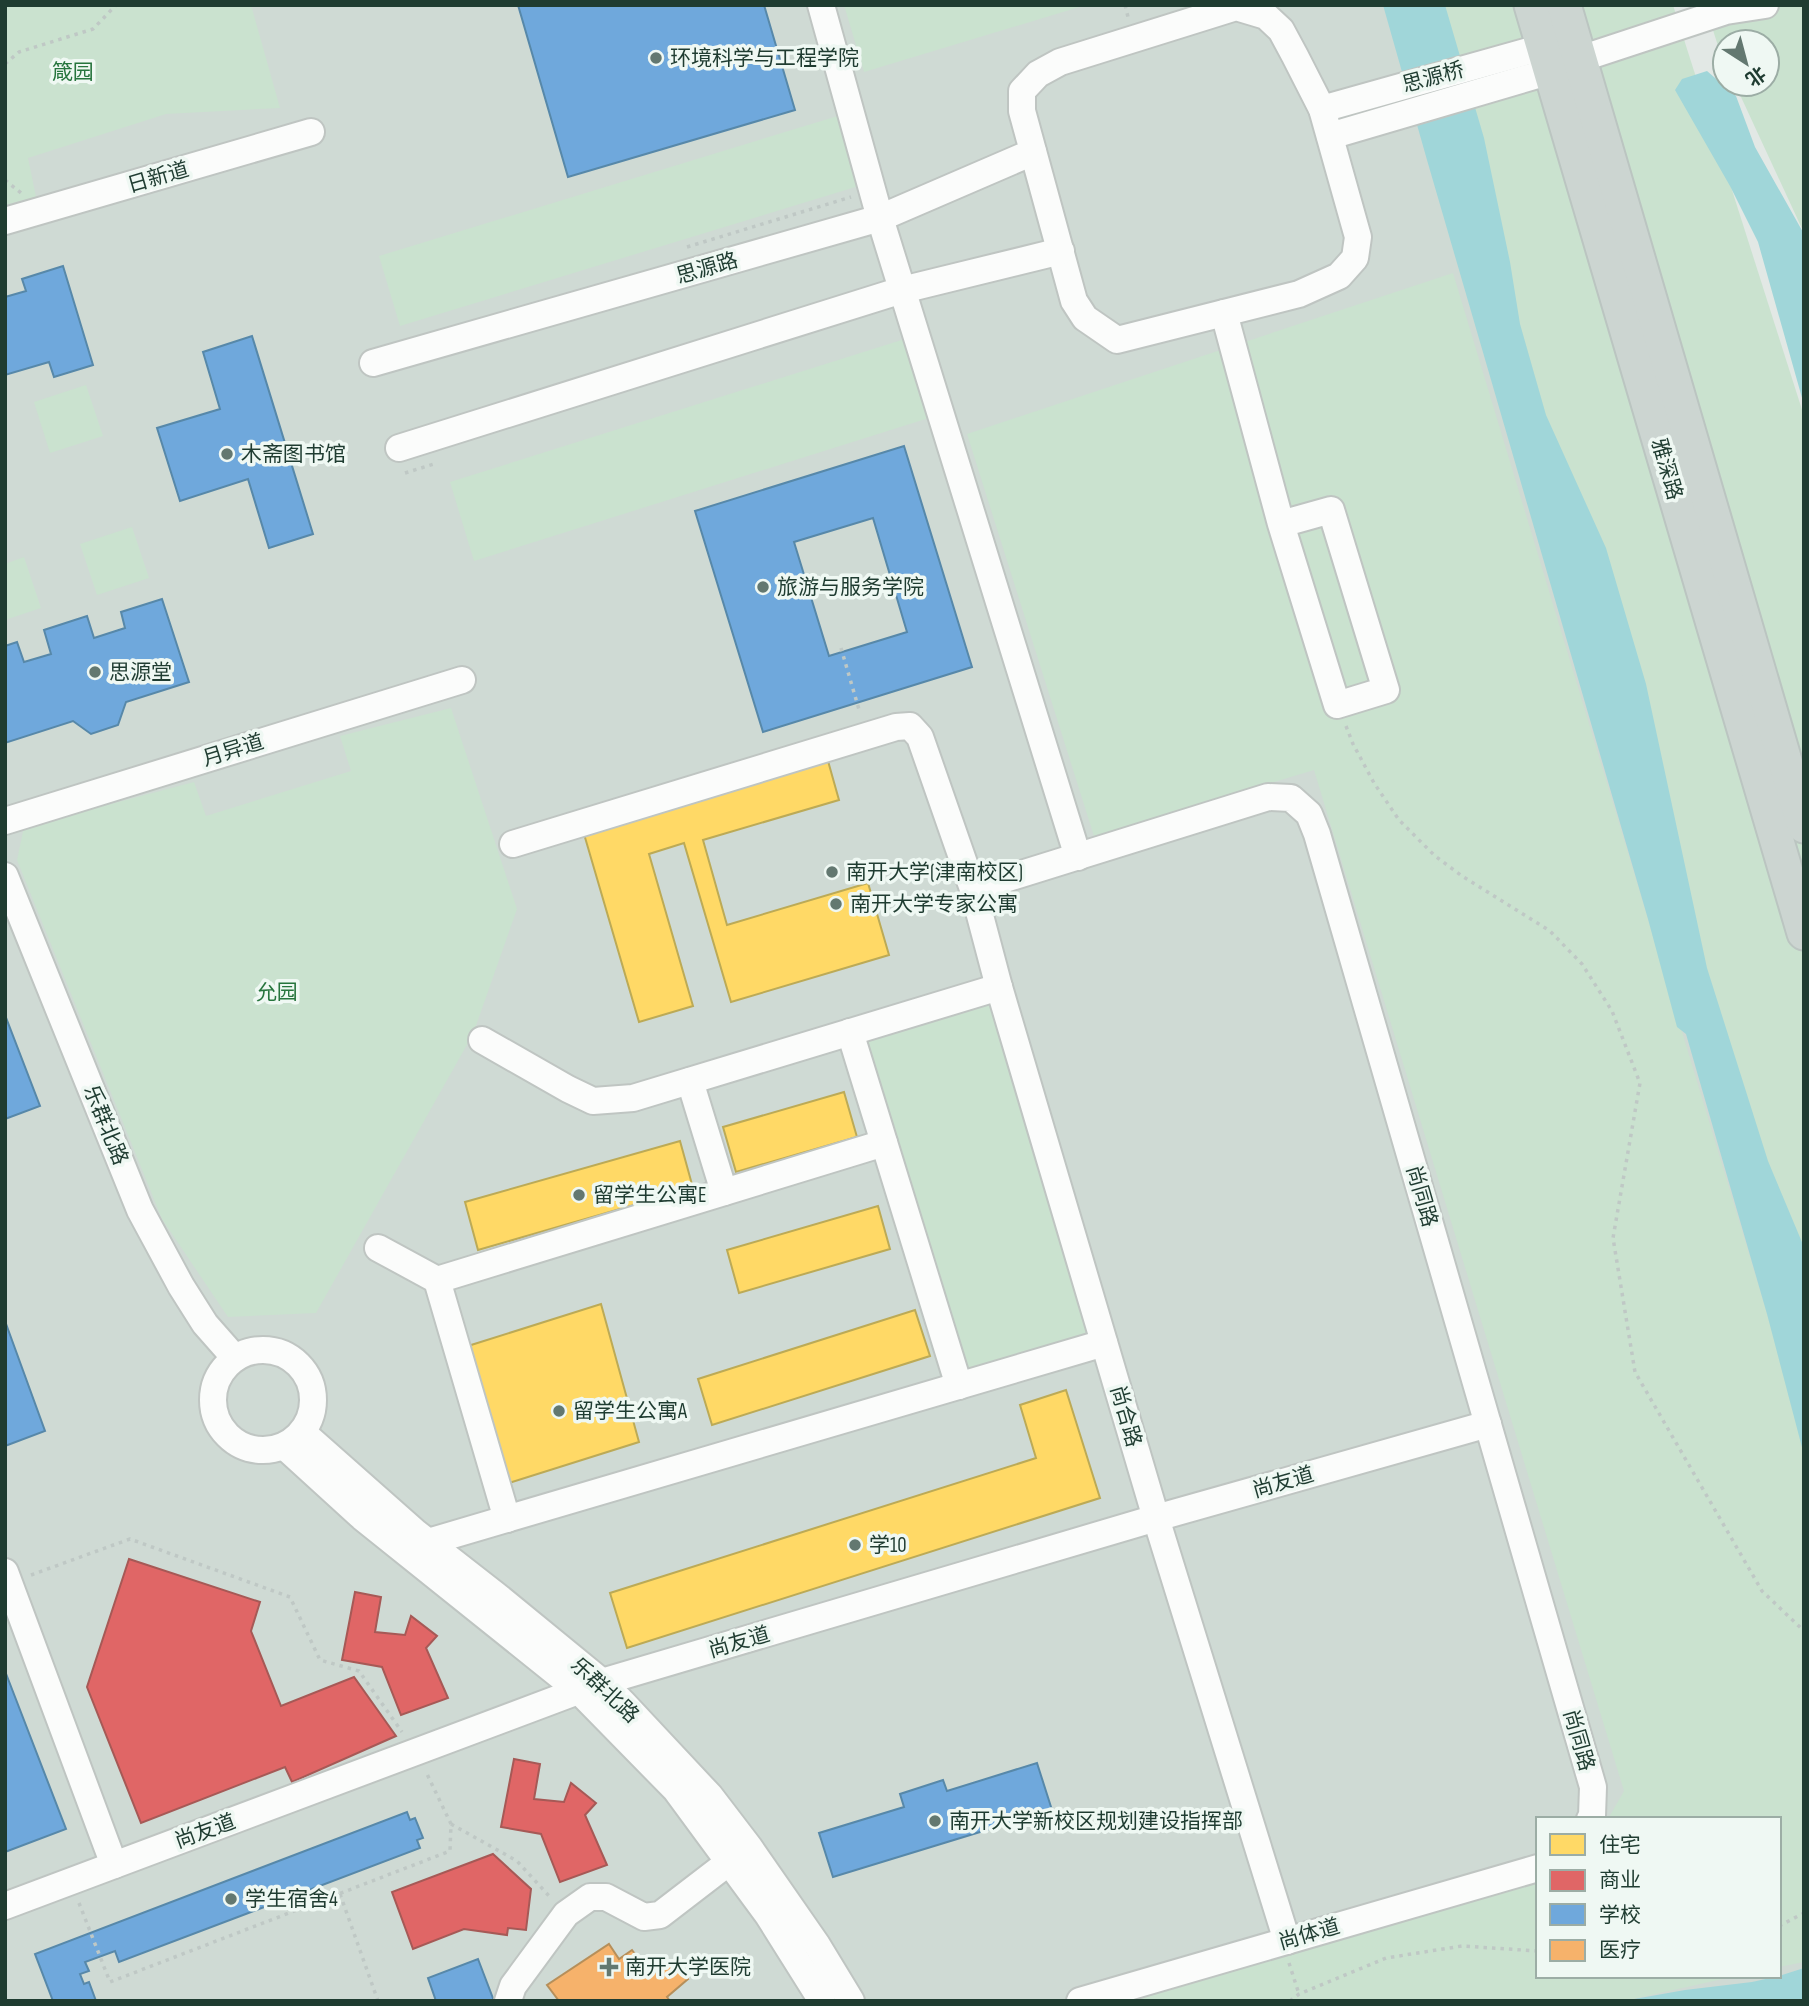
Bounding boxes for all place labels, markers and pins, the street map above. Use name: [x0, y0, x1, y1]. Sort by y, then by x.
place label: 环境科学与工程学院: [670, 46, 859, 71]
marker: 环境科学与工程学院: [648, 50, 664, 66]
place label: 木斋图书馆: [241, 442, 346, 467]
marker: 木斋图书馆: [219, 446, 235, 462]
place label: 旅游与服务学院: [777, 575, 924, 600]
marker: 旅游与服务学院: [755, 579, 771, 595]
place label: 思源堂: [109, 660, 172, 685]
marker: 思源堂: [87, 664, 103, 680]
place label: 南开大学(津南校区): [846, 860, 1023, 885]
marker: 南开大学(津南校区): [824, 864, 840, 880]
place label: 南开大学专家公寓: [850, 892, 1018, 917]
marker: 南开大学专家公寓: [828, 896, 844, 912]
place label: 留学生公寓E: [593, 1183, 707, 1208]
marker: 留学生公寓E: [571, 1187, 587, 1203]
place label: 留学生公寓A: [573, 1399, 688, 1424]
marker: 留学生公寓A: [551, 1403, 567, 1419]
place label: 学10: [869, 1533, 907, 1558]
marker: 学10: [847, 1537, 863, 1553]
place label: 南开大学新校区规划建设指挥部: [949, 1809, 1243, 1834]
marker: 南开大学新校区规划建设指挥部: [927, 1813, 943, 1829]
place label: 学生宿舍4: [245, 1887, 338, 1912]
marker: 学生宿舍4: [223, 1891, 239, 1907]
place label: 南开大学医院: [625, 1955, 751, 1980]
marker: 南开大学医院: [599, 1957, 619, 1977]

